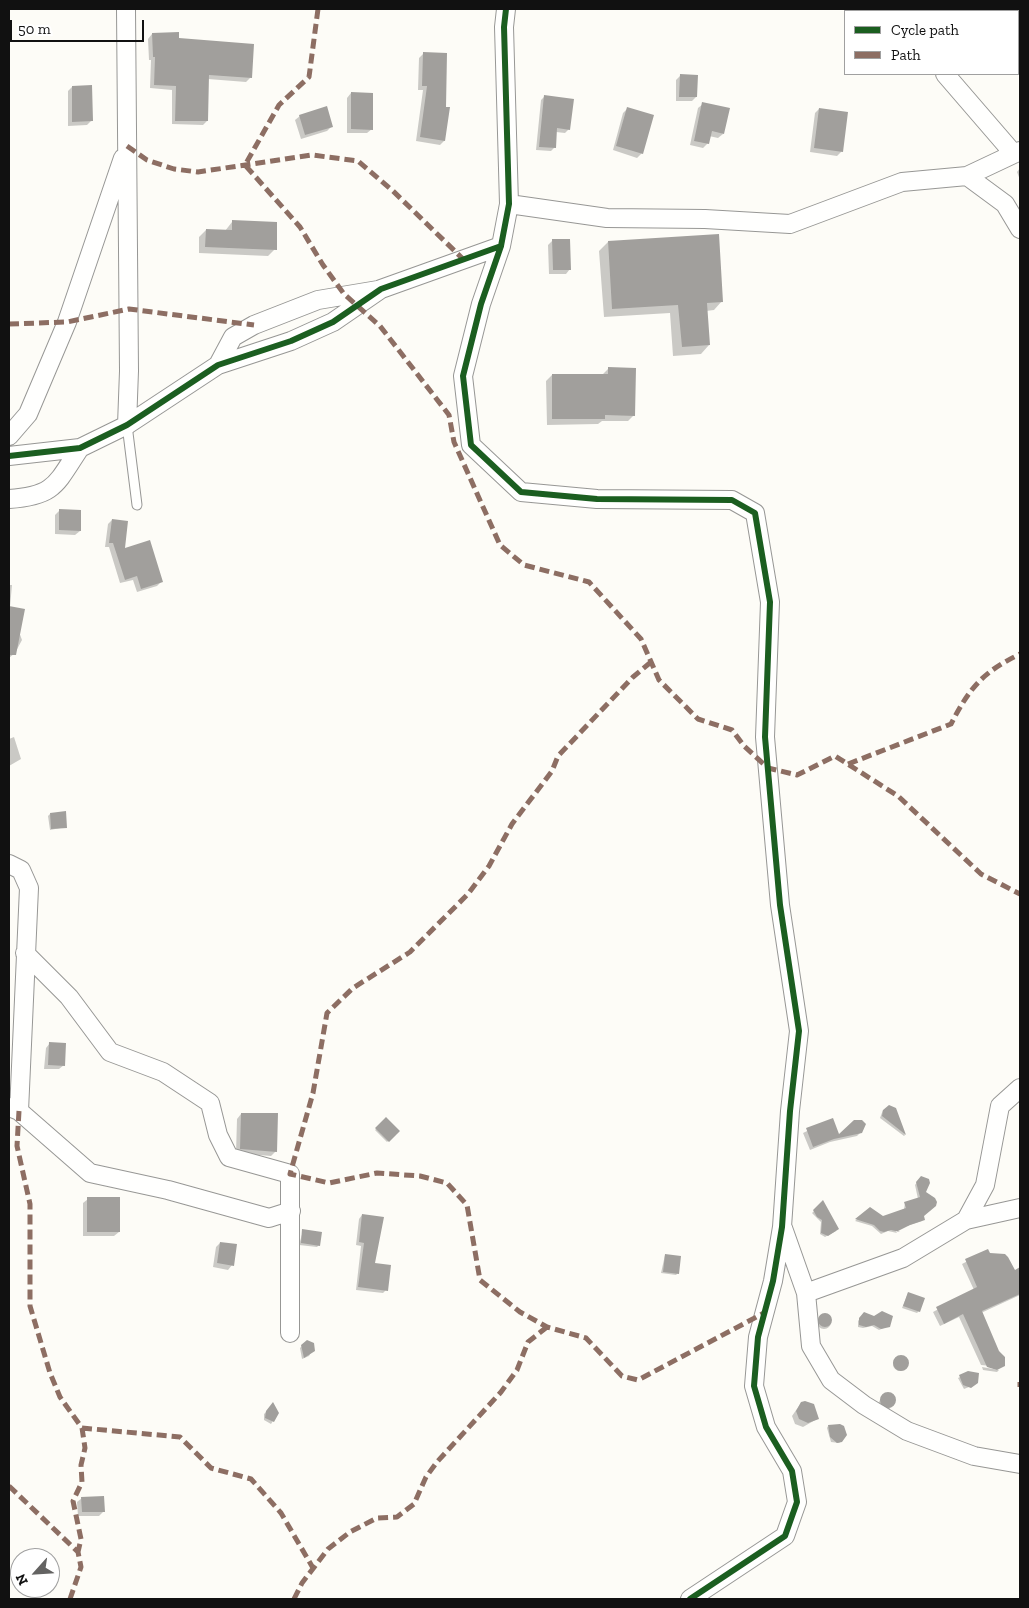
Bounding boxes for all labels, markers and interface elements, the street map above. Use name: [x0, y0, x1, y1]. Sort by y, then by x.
scale bar: [12, 10, 146, 42]
legend: [844, 10, 1019, 75]
text: 50 m: [18, 20, 51, 38]
text: Cycle path: [891, 21, 959, 39]
text: Path: [891, 46, 921, 64]
north arrow: [10, 1548, 60, 1598]
text: N: [12, 1571, 32, 1588]

